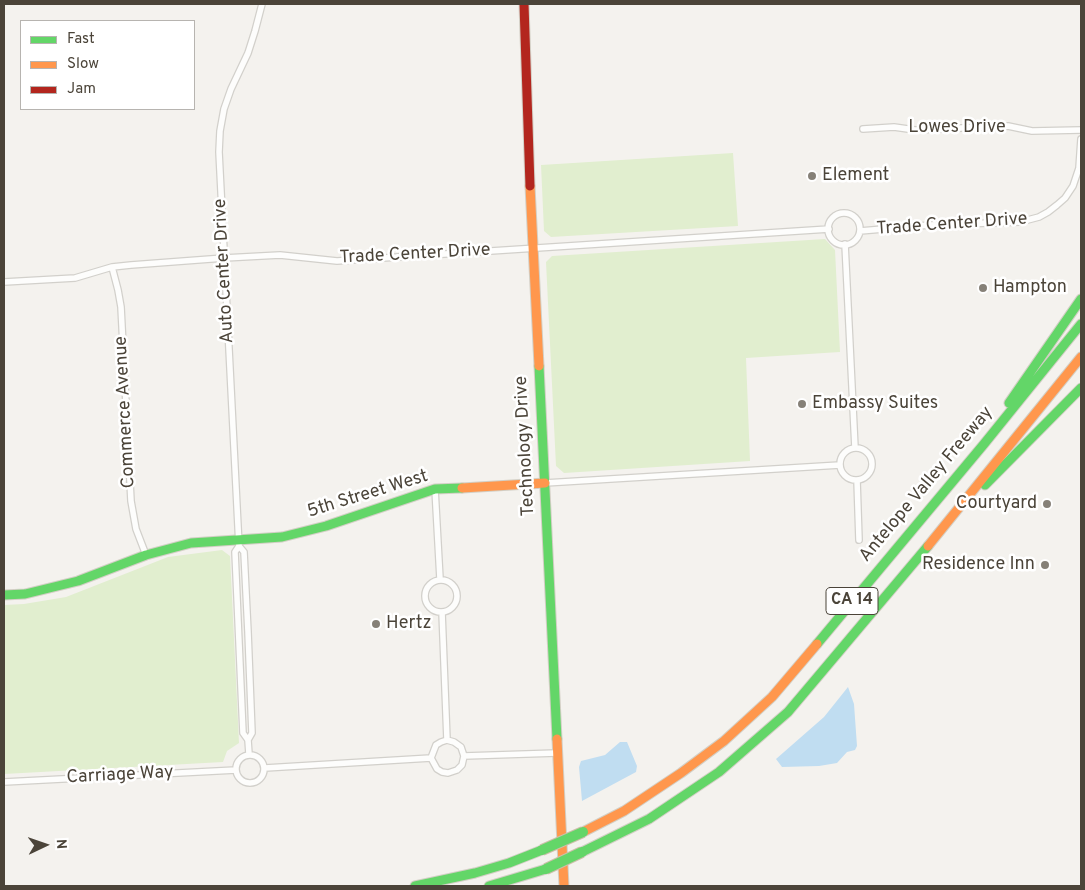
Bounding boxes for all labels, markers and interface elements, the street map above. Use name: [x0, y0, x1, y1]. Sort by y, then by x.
legend: [20, 20, 195, 110]
text: Fast: [67, 30, 95, 49]
text: Slow: [67, 55, 99, 74]
text: Jam: [67, 80, 96, 99]
street label: Lowes Drive: [908, 117, 1006, 139]
place label: Element: [822, 165, 889, 187]
marker: Element: [806, 170, 818, 182]
street label: Auto Center Drive: [210, 198, 240, 344]
street label: Trade Center Drive: [876, 209, 1028, 241]
street label: Trade Center Drive: [339, 240, 491, 270]
place label: Hampton: [993, 277, 1067, 299]
marker: Hampton: [977, 282, 989, 294]
street label: Commerce Avenue: [111, 335, 141, 489]
street label: Technology Drive: [512, 375, 540, 517]
place label: Embassy Suites: [812, 393, 938, 415]
marker: Embassy Suites: [796, 398, 808, 410]
street label: Antelope Valley Freeway: [856, 403, 998, 567]
street label: 5th Street West: [305, 466, 431, 524]
place label: Courtyard: [956, 493, 1037, 515]
marker: Courtyard: [1041, 498, 1053, 510]
place label: Residence Inn: [922, 554, 1035, 576]
marker: Residence Inn: [1039, 559, 1051, 571]
road number: CA 14: [826, 588, 878, 614]
place label: Hertz: [386, 613, 432, 635]
marker: Hertz: [370, 618, 382, 630]
street label: Carriage Way: [66, 762, 174, 790]
north arrow: [20, 820, 70, 870]
text: N: [52, 839, 69, 850]

